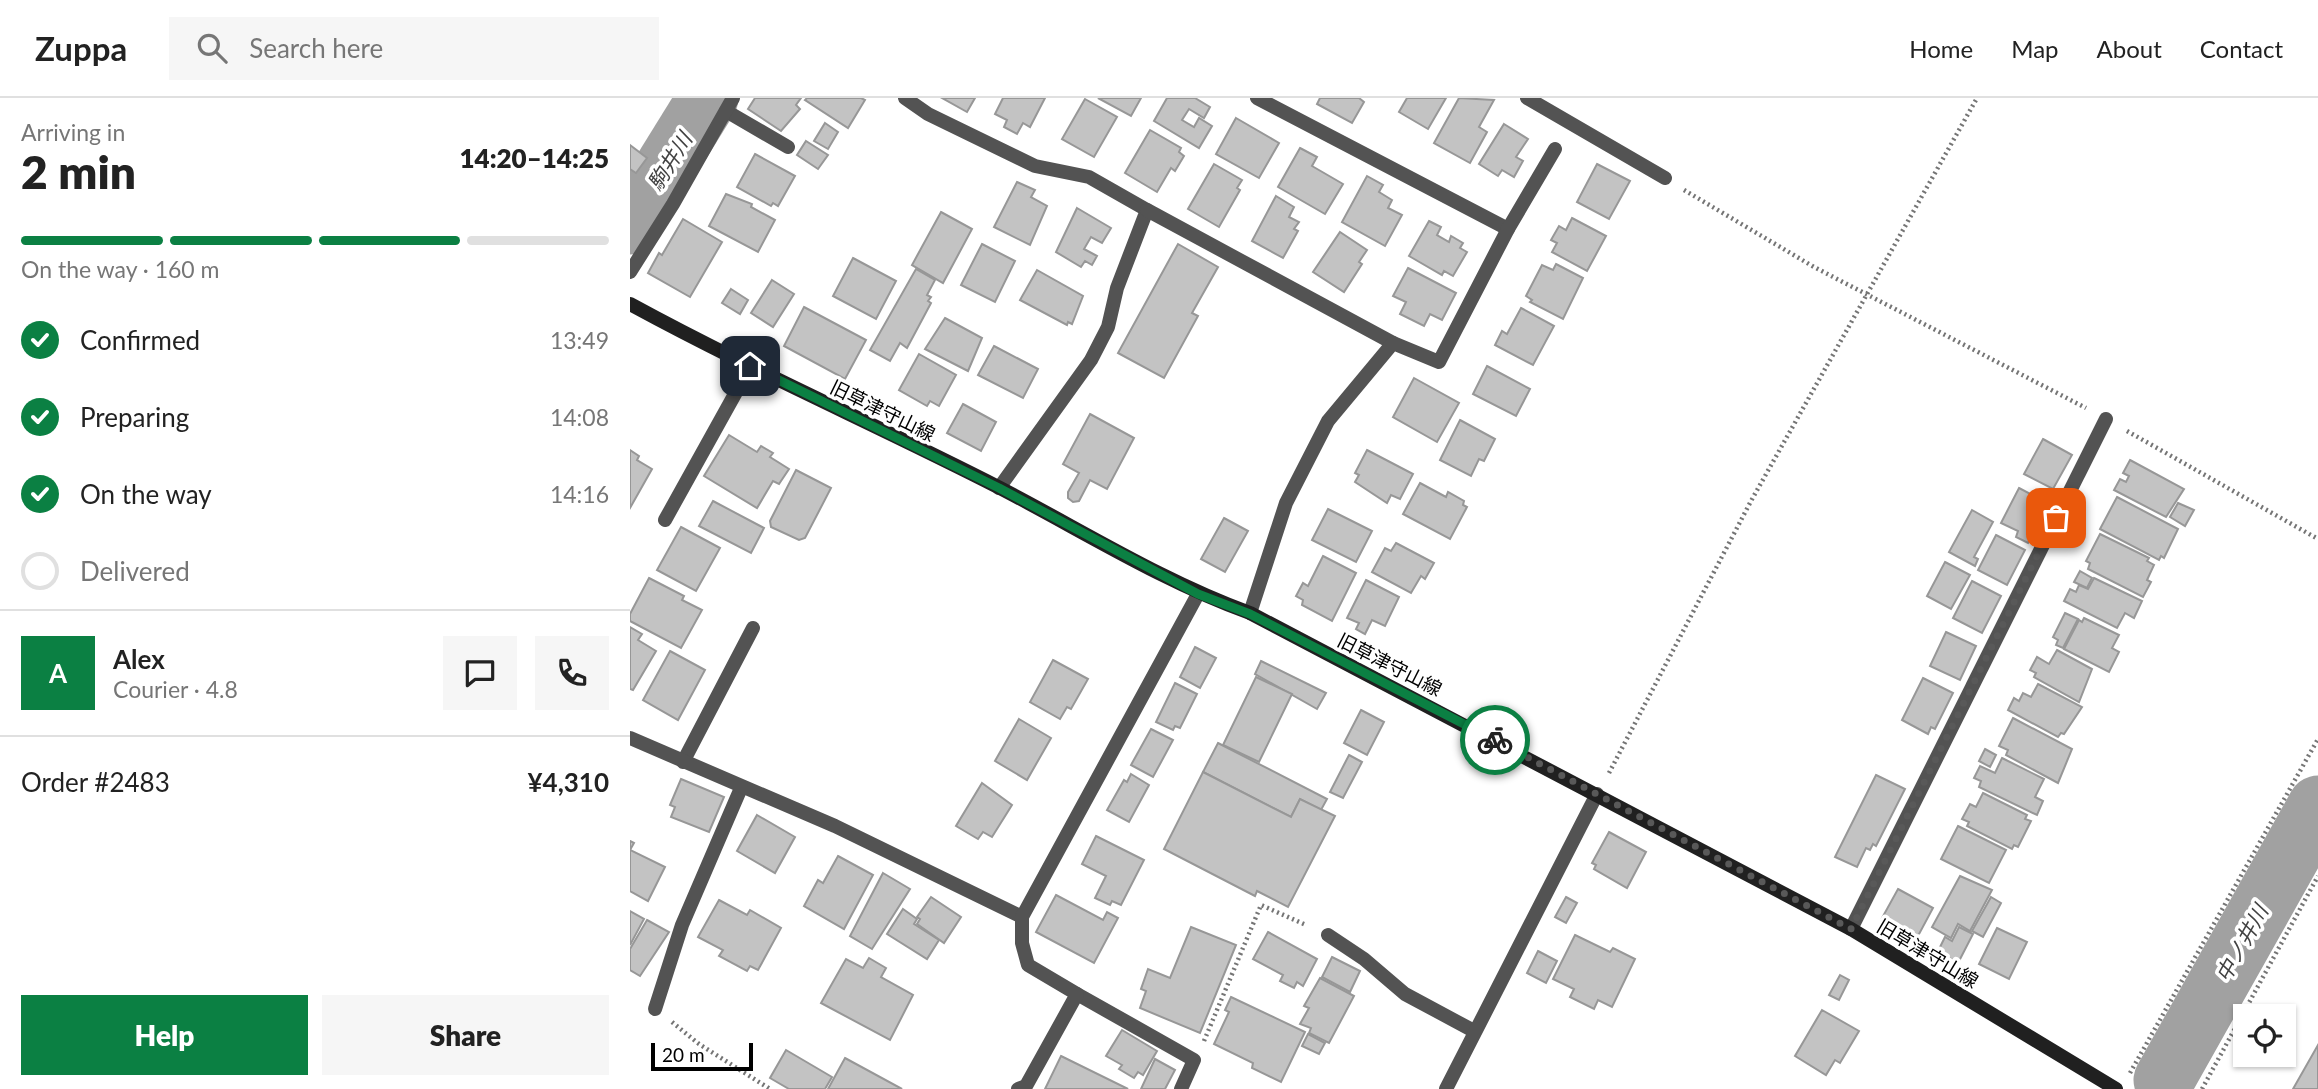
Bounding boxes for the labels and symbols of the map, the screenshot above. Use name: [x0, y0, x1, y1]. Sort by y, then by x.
water label: 駒井川: [642, 126, 697, 194]
pin: [720, 336, 780, 396]
street label: 旧草津守山線: [827, 375, 939, 445]
pin: [2026, 488, 2086, 548]
street label: 旧草津守山線: [1334, 628, 1446, 700]
courier: [1460, 705, 1530, 775]
water label: 中ノ井川: [2210, 898, 2273, 986]
street label: 旧草津守山線: [1873, 914, 1983, 992]
scale bar: [651, 1040, 752, 1072]

